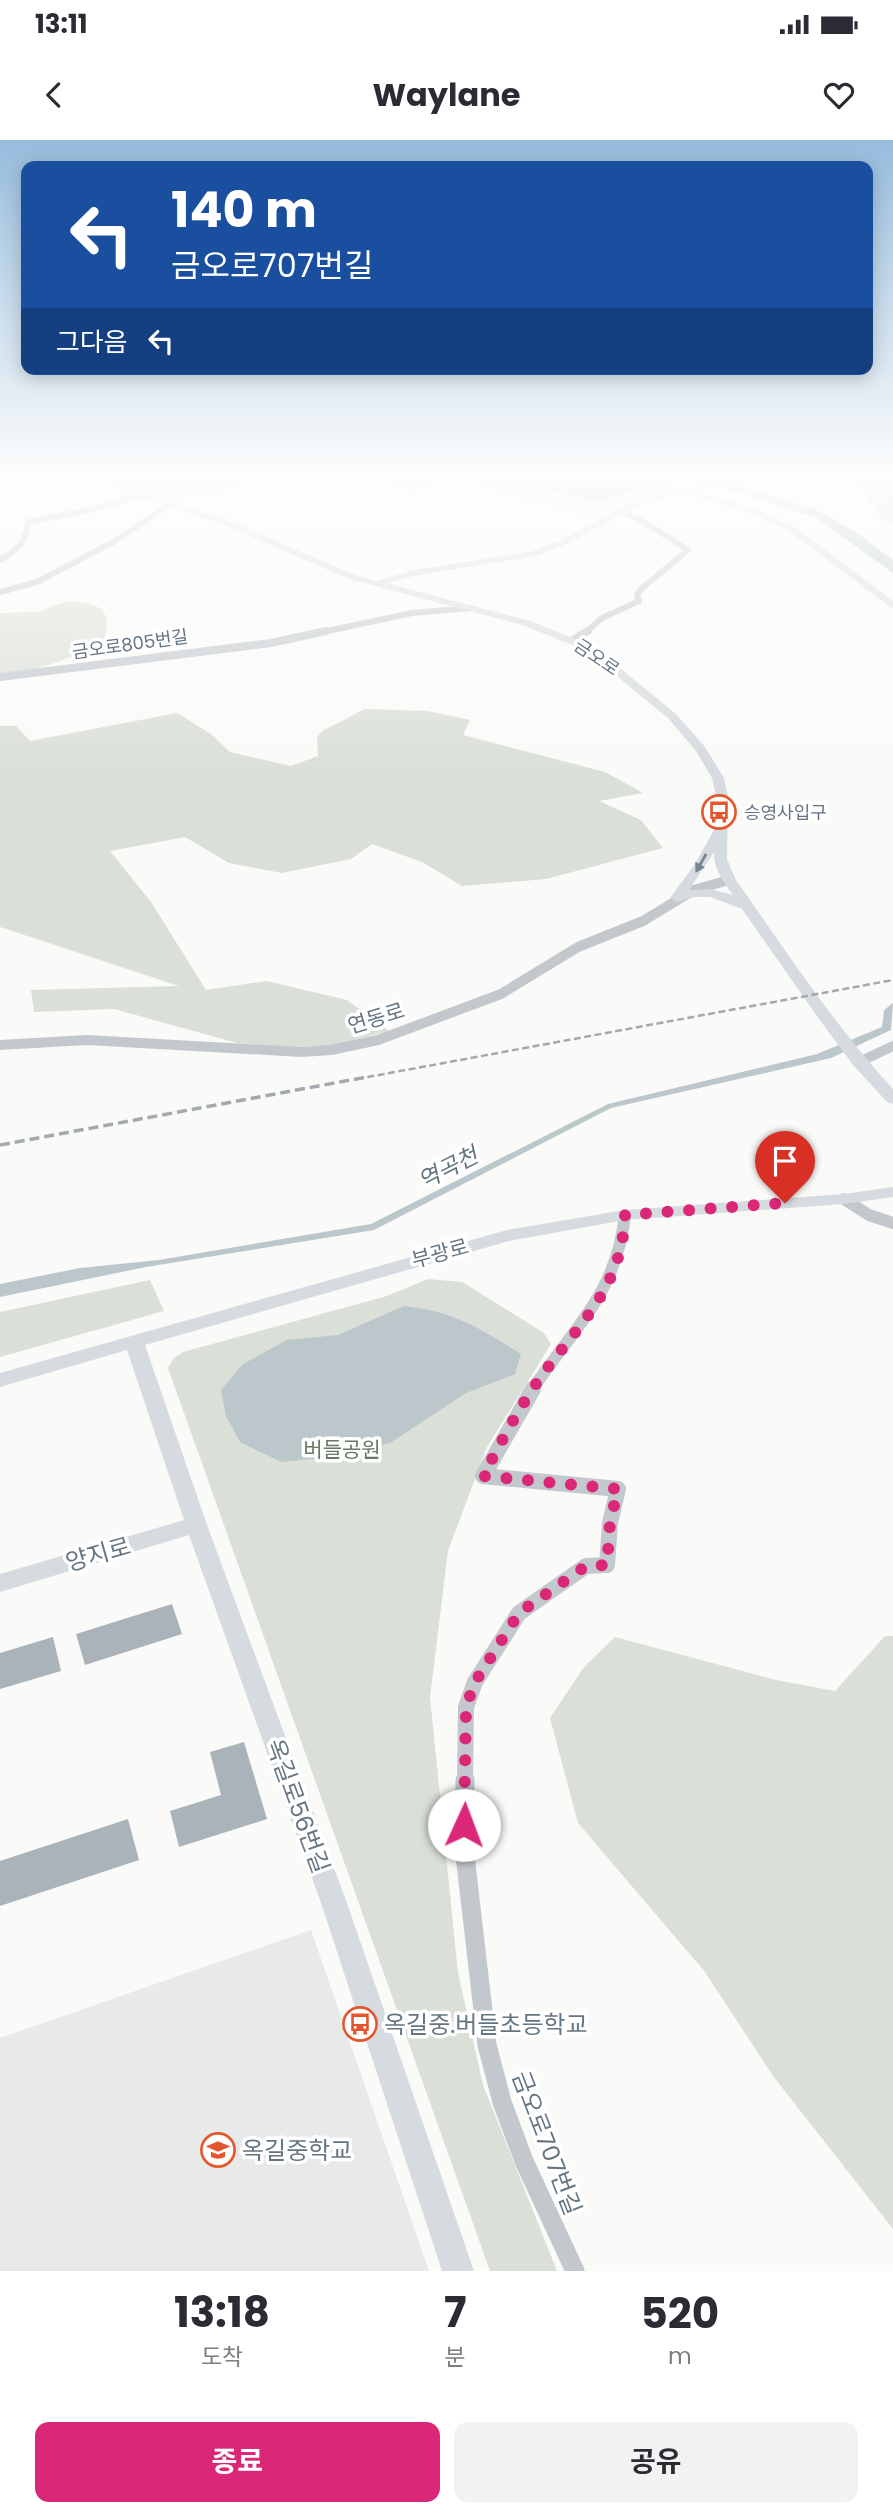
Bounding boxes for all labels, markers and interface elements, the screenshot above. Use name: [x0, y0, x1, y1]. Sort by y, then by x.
text: 13:11: [35, 6, 87, 42]
text: Waylane: [372, 72, 521, 117]
icon: back: [35, 76, 73, 114]
icon: heart: [820, 76, 858, 114]
text: 140 m: [171, 176, 317, 244]
icon: left: [56, 189, 147, 280]
text: 금오로707번길: [171, 243, 373, 288]
icon: left: [142, 322, 180, 360]
text: 그다음: [56, 324, 128, 360]
street label: 금오로805번길: [70, 623, 190, 665]
street label: 금오로: [569, 633, 625, 681]
bus stop icon: 승영사입구: [700, 793, 738, 831]
place label: 승영사입구: [744, 800, 827, 825]
one-way arrow: [695, 854, 707, 873]
street label: 연동로: [344, 996, 408, 1040]
pin: [755, 1131, 815, 1203]
water label: 역곡천: [412, 1138, 486, 1197]
icon: arrive: [766, 1142, 804, 1180]
street label: 부광로: [408, 1231, 472, 1275]
park label: 버들공원: [303, 1435, 381, 1464]
street label: 양지로: [62, 1529, 134, 1579]
street label: 옥길로56번길: [258, 1734, 338, 1878]
position arrow: [427, 1788, 501, 1862]
bus stop icon: 옥길중.버들초등학교: [341, 2005, 379, 2043]
place label: 옥길중.버들초등학교: [384, 2008, 588, 2041]
street label: 금오로707번길: [504, 2066, 590, 2220]
school or university icon: 옥길중학교: [199, 2131, 237, 2169]
place label: 옥길중학교: [242, 2134, 352, 2167]
text: 13:18: [174, 2283, 270, 2342]
text: 7: [444, 2283, 466, 2342]
text: 520: [640, 2284, 719, 2343]
text: m: [668, 2340, 692, 2372]
text: 도착: [201, 2341, 243, 2373]
text: 분: [445, 2341, 466, 2373]
button: 종료: [35, 2422, 440, 2502]
button: 공유: [454, 2422, 858, 2502]

